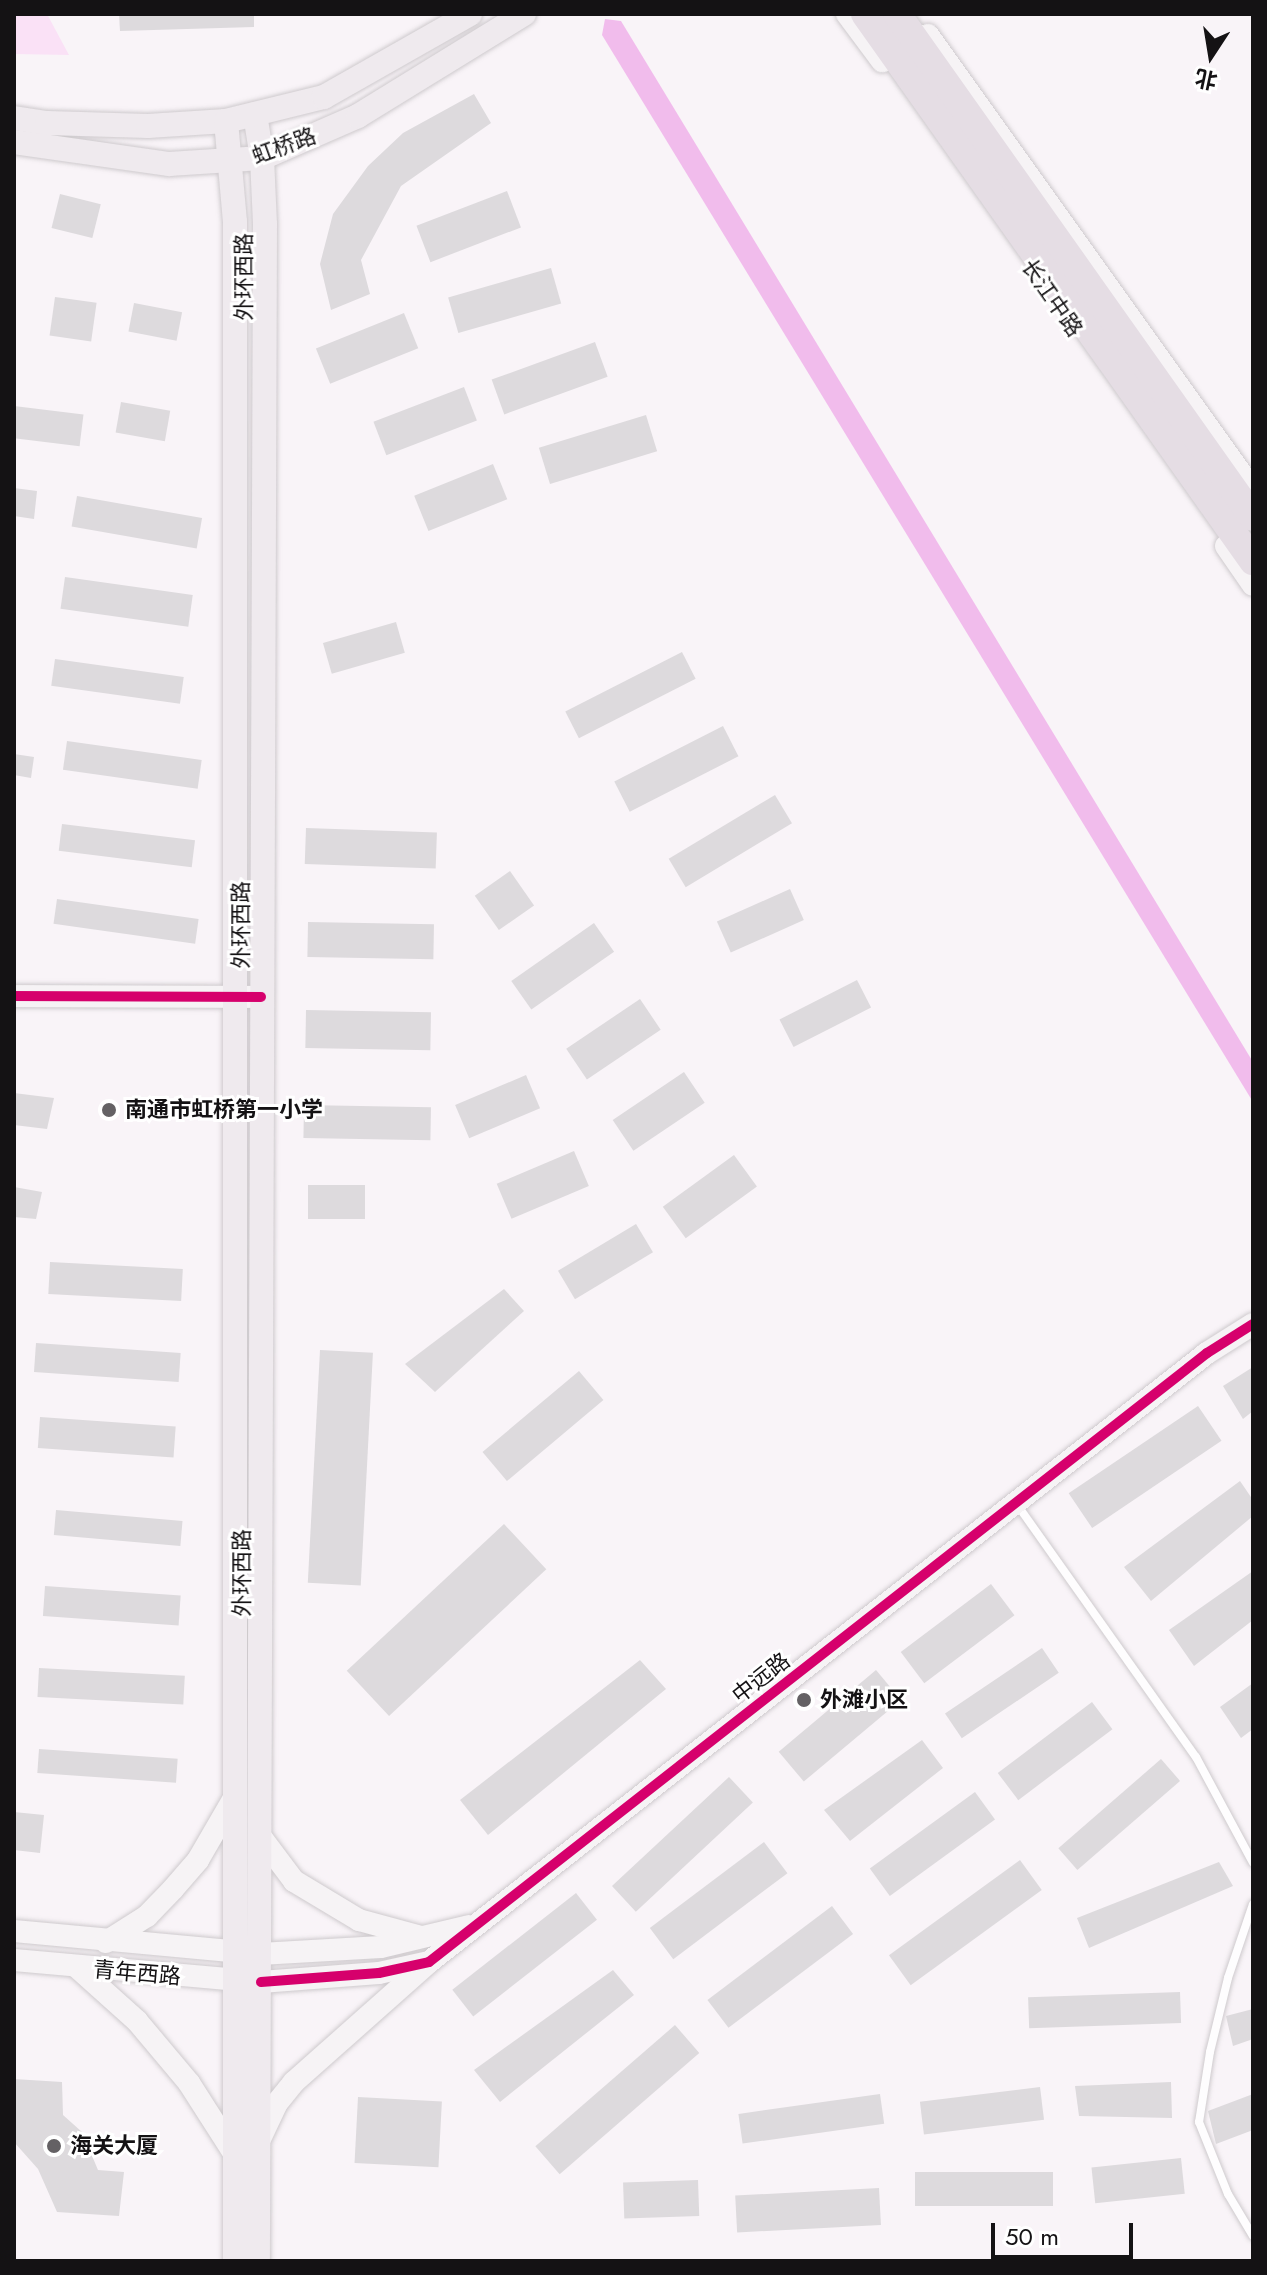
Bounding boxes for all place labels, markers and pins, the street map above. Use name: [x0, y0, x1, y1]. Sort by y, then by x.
place label: 南通市虹桥第一小学: [125, 1097, 323, 1123]
marker: 南通市虹桥第一小学: [100, 1101, 118, 1119]
place label: 外滩小区: [820, 1687, 908, 1713]
marker: 外滩小区: [795, 1691, 813, 1709]
place label: 海关大厦: [70, 2133, 158, 2159]
marker: 海关大厦: [45, 2137, 63, 2155]

